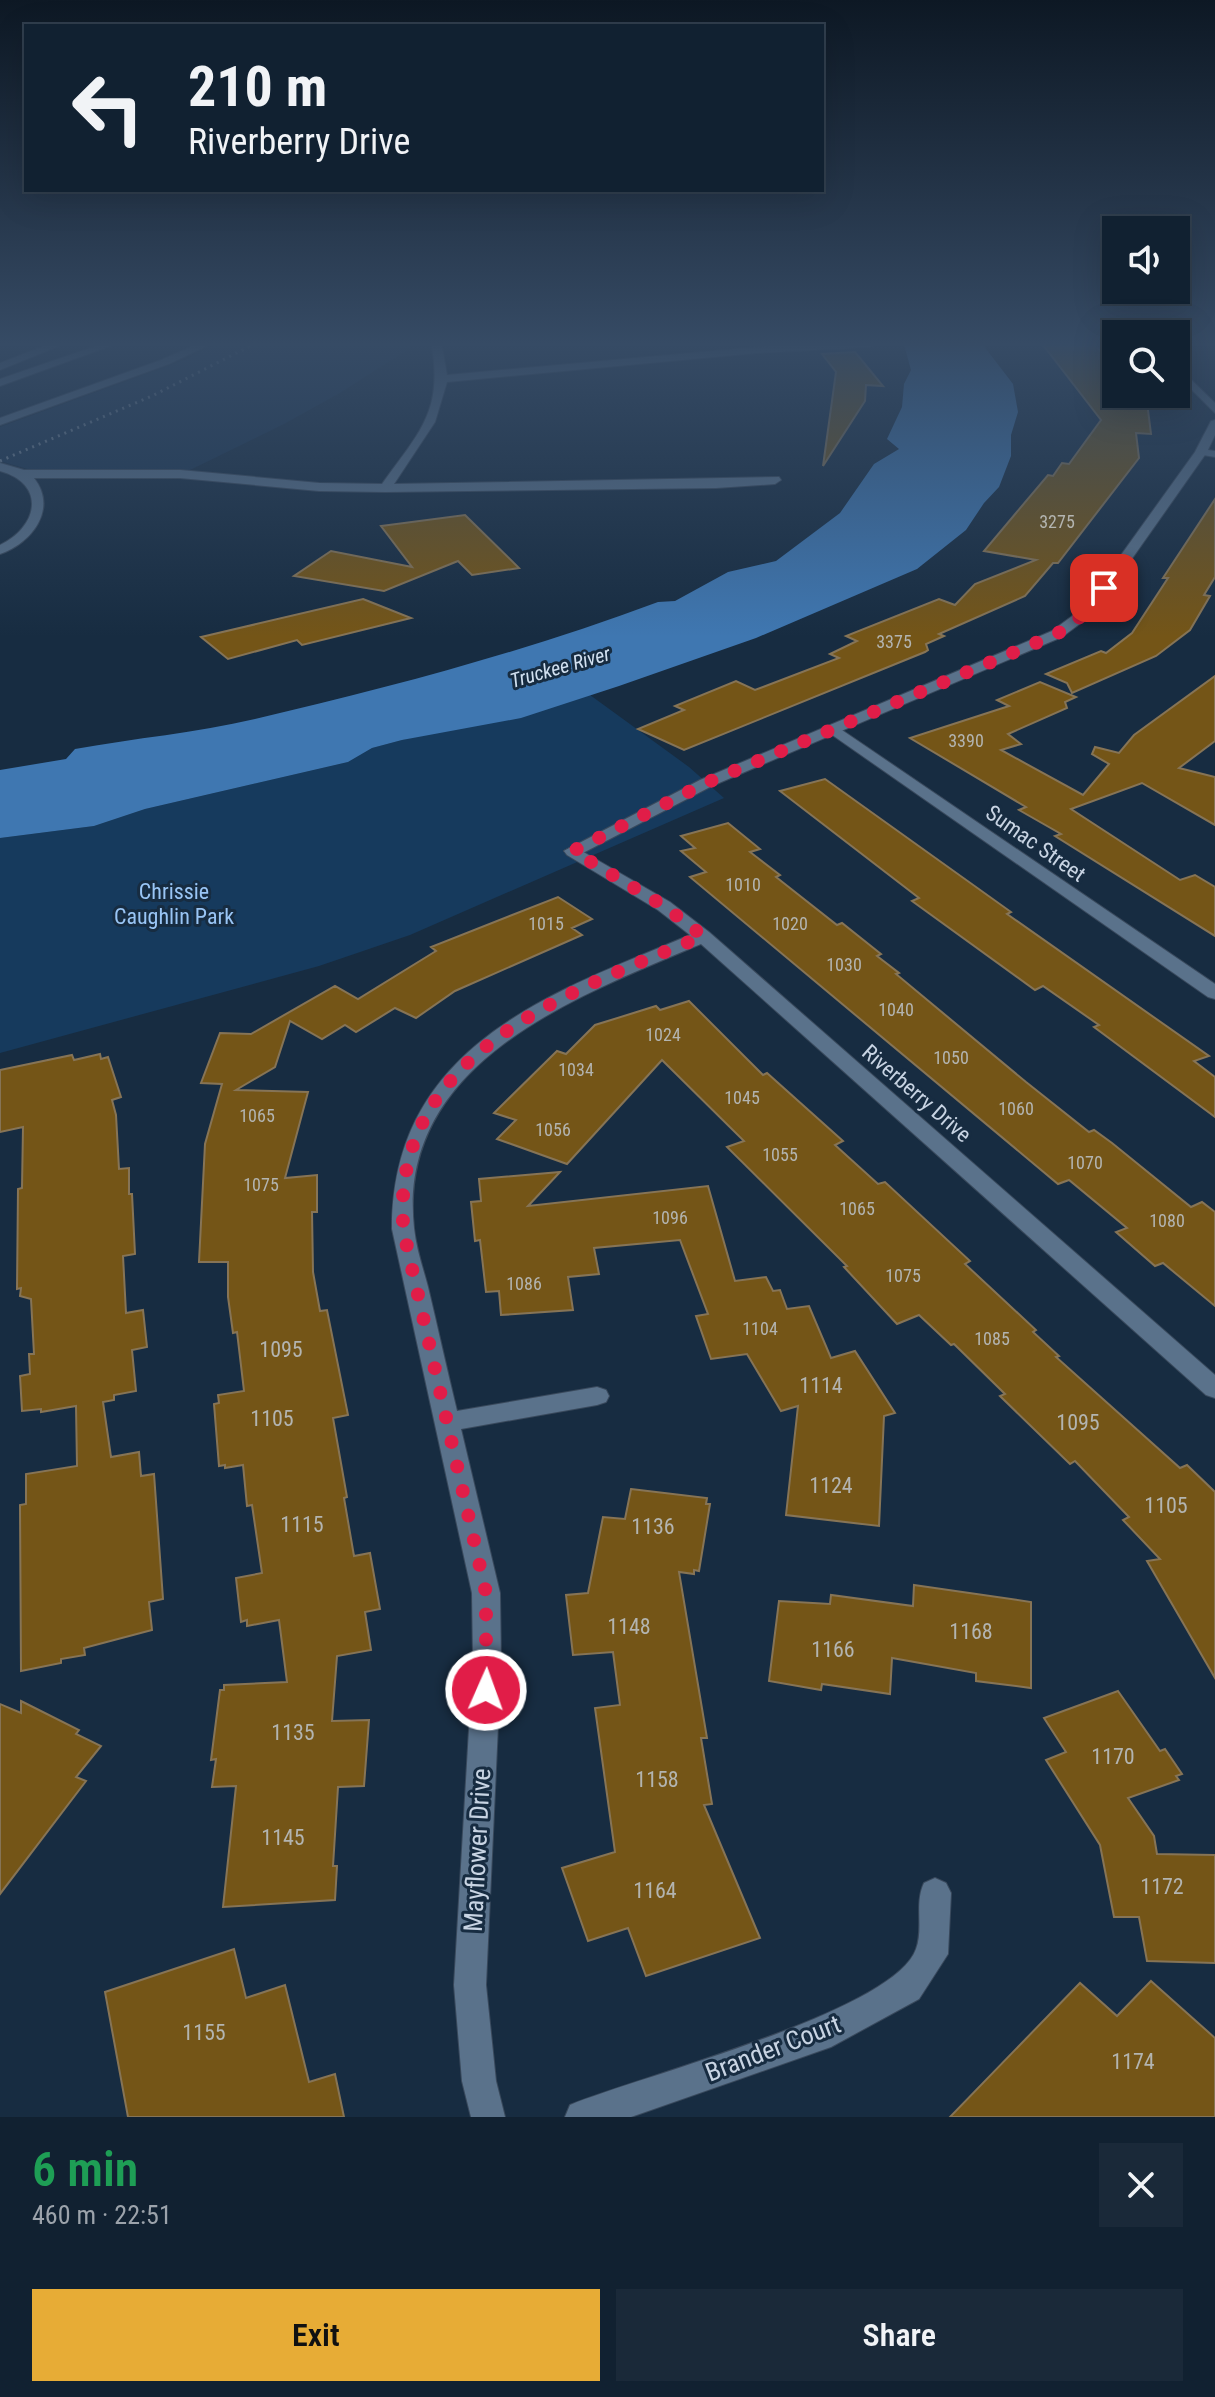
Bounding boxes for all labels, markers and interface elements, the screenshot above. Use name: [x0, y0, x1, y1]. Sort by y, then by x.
text: 210 m: [188, 54, 327, 120]
icon: left: [56, 56, 160, 160]
text: Riverberry Drive: [188, 121, 410, 163]
map controls: [1102, 216, 1190, 408]
button: sound: [1102, 216, 1190, 304]
button: search: [1102, 320, 1190, 408]
house number: 3275: [1039, 511, 1075, 532]
pin: [1070, 554, 1138, 622]
icon: arrive: [1082, 566, 1126, 610]
house number: 3375: [876, 631, 912, 652]
water label: Truckee River: [507, 641, 614, 693]
house number: 3390: [948, 730, 984, 751]
street label: Sumac Street: [981, 800, 1090, 887]
house number: 1010: [725, 874, 761, 895]
park label: Chrissie Caughlin Park: [114, 879, 234, 929]
house number: 1015: [528, 913, 564, 934]
house number: 1020: [772, 913, 808, 934]
house number: 1030: [826, 954, 862, 975]
house number: 1040: [878, 999, 914, 1020]
house number: 1024: [645, 1024, 681, 1045]
street label: Riverberry Drive: [857, 1039, 976, 1147]
house number: 1050: [933, 1047, 969, 1068]
house number: 1034: [558, 1059, 594, 1080]
house number: 1045: [724, 1087, 760, 1108]
house number: 1060: [998, 1098, 1034, 1119]
house number: 1065: [239, 1105, 275, 1126]
house number: 1056: [535, 1119, 571, 1140]
house number: 1055: [762, 1144, 798, 1165]
house number: 1070: [1067, 1152, 1103, 1173]
house number: 1075: [243, 1174, 279, 1195]
house number: 1065: [839, 1198, 875, 1219]
house number: 1096: [652, 1207, 688, 1228]
house number: 1080: [1149, 1210, 1185, 1231]
house number: 1075: [885, 1265, 921, 1286]
house number: 1086: [506, 1273, 542, 1294]
house number: 1104: [742, 1318, 778, 1339]
house number: 1085: [974, 1328, 1010, 1349]
house number: 1095: [259, 1337, 303, 1362]
house number: 1114: [799, 1373, 843, 1398]
house number: 1105: [250, 1406, 294, 1431]
house number: 1095: [1056, 1410, 1100, 1435]
house number: 1124: [809, 1473, 853, 1498]
house number: 1105: [1144, 1493, 1188, 1518]
house number: 1115: [280, 1512, 324, 1537]
house number: 1136: [631, 1514, 675, 1539]
house number: 1148: [607, 1614, 651, 1639]
house number: 1168: [949, 1619, 993, 1644]
house number: 1166: [811, 1637, 855, 1662]
position arrow: [444, 1648, 528, 1732]
house number: 1135: [271, 1720, 315, 1745]
house number: 1170: [1091, 1744, 1135, 1769]
street label: Mayflower Drive: [458, 1767, 496, 1933]
house number: 1158: [635, 1767, 679, 1792]
house number: 1145: [261, 1825, 305, 1850]
house number: 1172: [1140, 1874, 1184, 1899]
house number: 1164: [633, 1878, 677, 1903]
street label: Brander Court: [701, 2009, 845, 2087]
house number: 1155: [182, 2020, 226, 2045]
house number: 1174: [1111, 2049, 1155, 2074]
text: 6 min: [32, 2141, 138, 2198]
button: close: [1099, 2143, 1183, 2227]
text: 460 m · 22:51: [32, 2200, 172, 2230]
button: Exit: [32, 2289, 600, 2381]
button: Share: [616, 2289, 1183, 2381]

